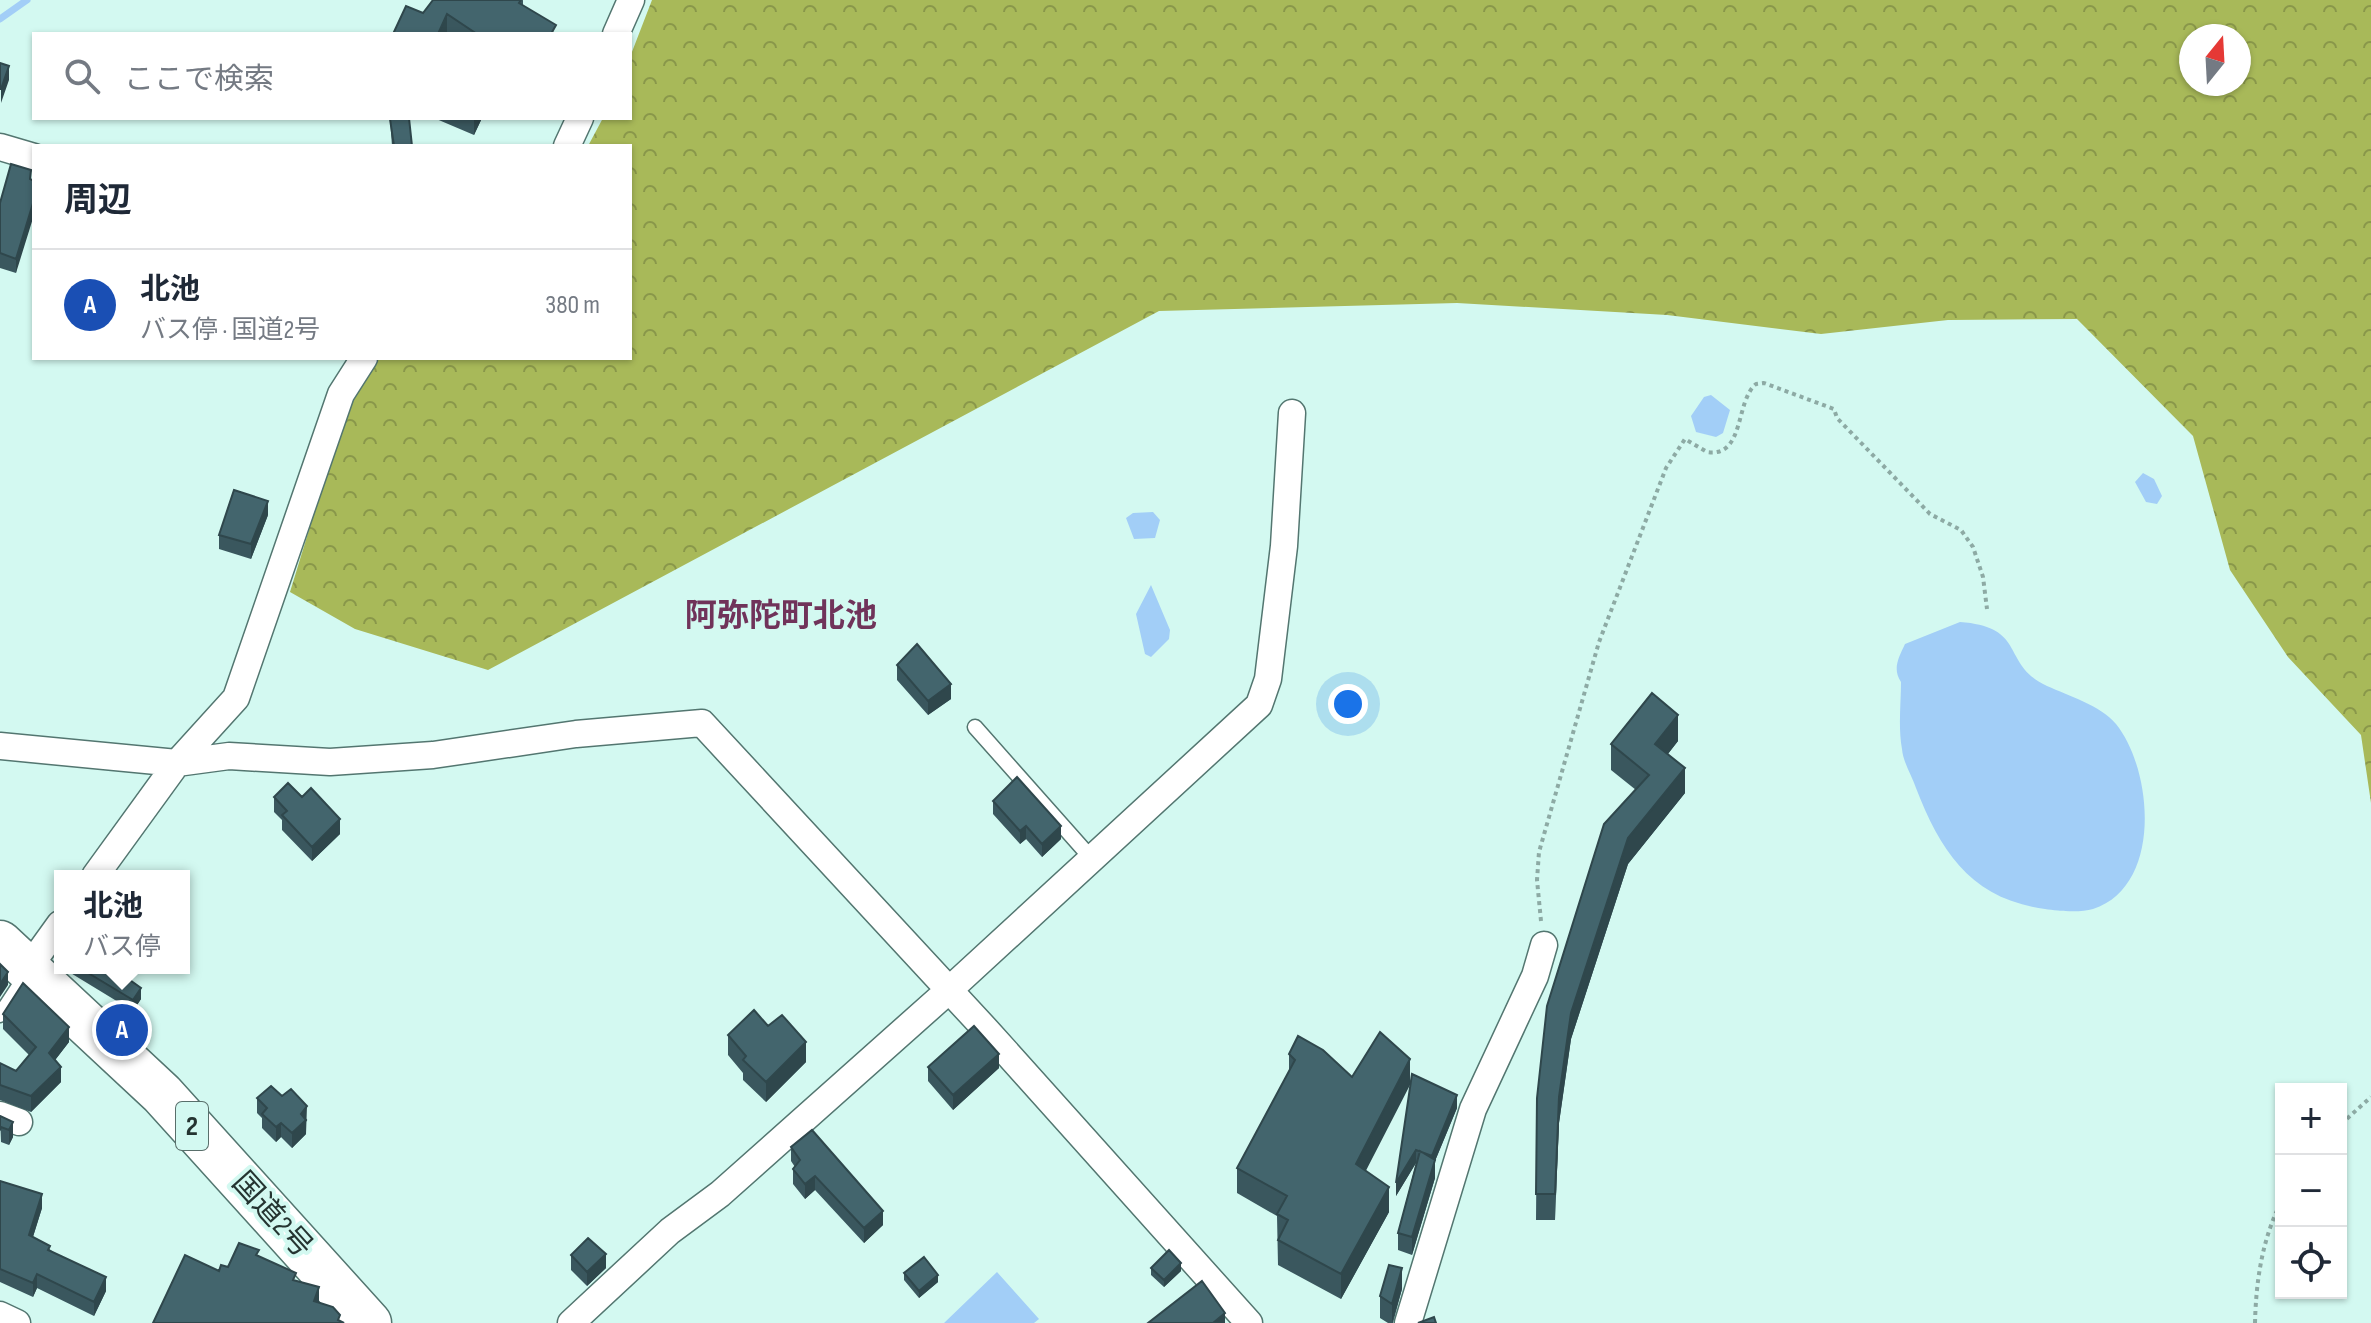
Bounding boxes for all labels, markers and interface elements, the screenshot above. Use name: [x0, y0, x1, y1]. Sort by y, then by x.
north arrow: [2179, 24, 2251, 96]
search box: [32, 32, 632, 120]
icon: search: [60, 54, 104, 98]
text: ここで検索: [124, 62, 274, 98]
text: 周辺: [64, 180, 132, 221]
text: 北池: [140, 272, 200, 308]
text: A: [84, 290, 96, 321]
text: 380 m: [545, 290, 600, 321]
text: バス停 · 国道2号: [140, 315, 320, 346]
district label: 阿弥陀町北池: [685, 597, 877, 636]
your location: [1328, 684, 1368, 724]
popup: [54, 870, 190, 974]
text: 北池: [83, 889, 143, 925]
text: バス停: [83, 932, 161, 963]
pin: A: [96, 1000, 148, 1060]
map controls: [2275, 1083, 2347, 1299]
button: +: [2275, 1083, 2347, 1155]
road number: 2: [176, 1102, 208, 1150]
button: −: [2275, 1155, 2347, 1227]
street label: 国道2号: [224, 1165, 320, 1265]
button: locate: [2275, 1227, 2347, 1299]

